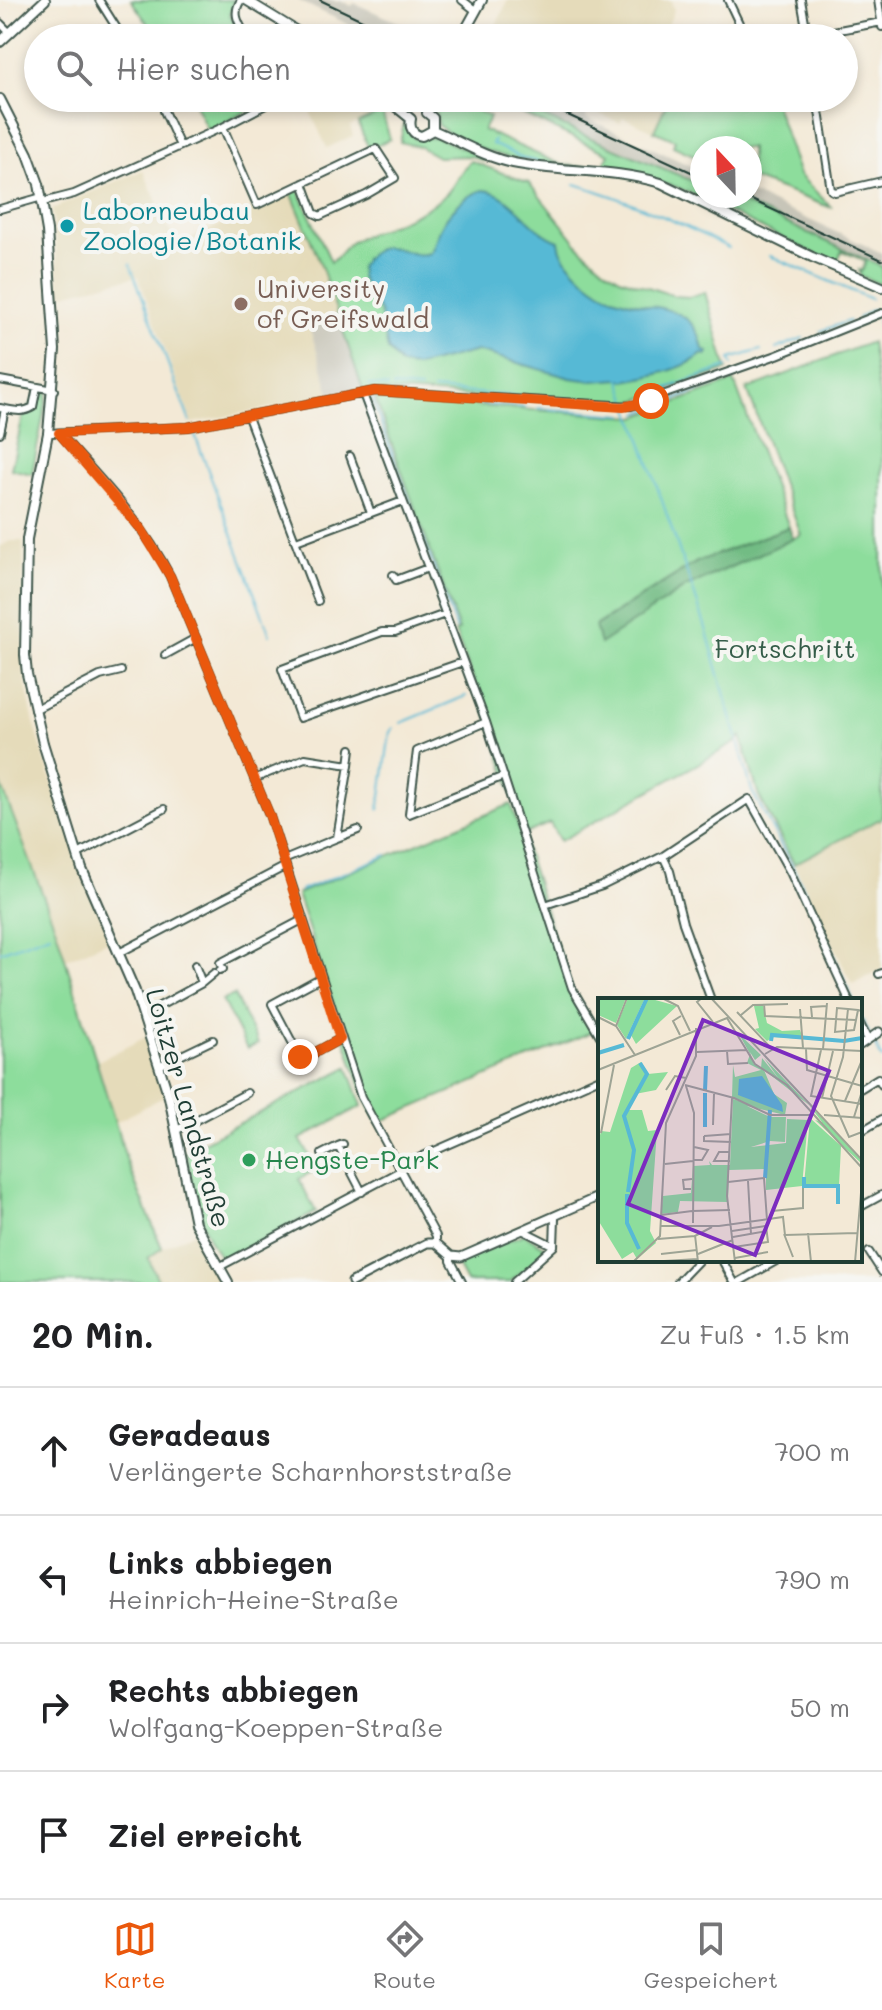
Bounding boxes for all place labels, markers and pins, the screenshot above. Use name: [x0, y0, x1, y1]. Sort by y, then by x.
place label: Laborneubau Zoologie/Botanik: [83, 193, 301, 257]
marker: Laborneubau Zoologie/Botanik: [58, 217, 76, 235]
place label: University of Greifswald: [257, 271, 429, 335]
marker: University of Greifswald: [232, 295, 250, 313]
place label: Hengste-Park: [265, 1142, 439, 1176]
marker: Hengste-Park: [240, 1151, 258, 1169]

